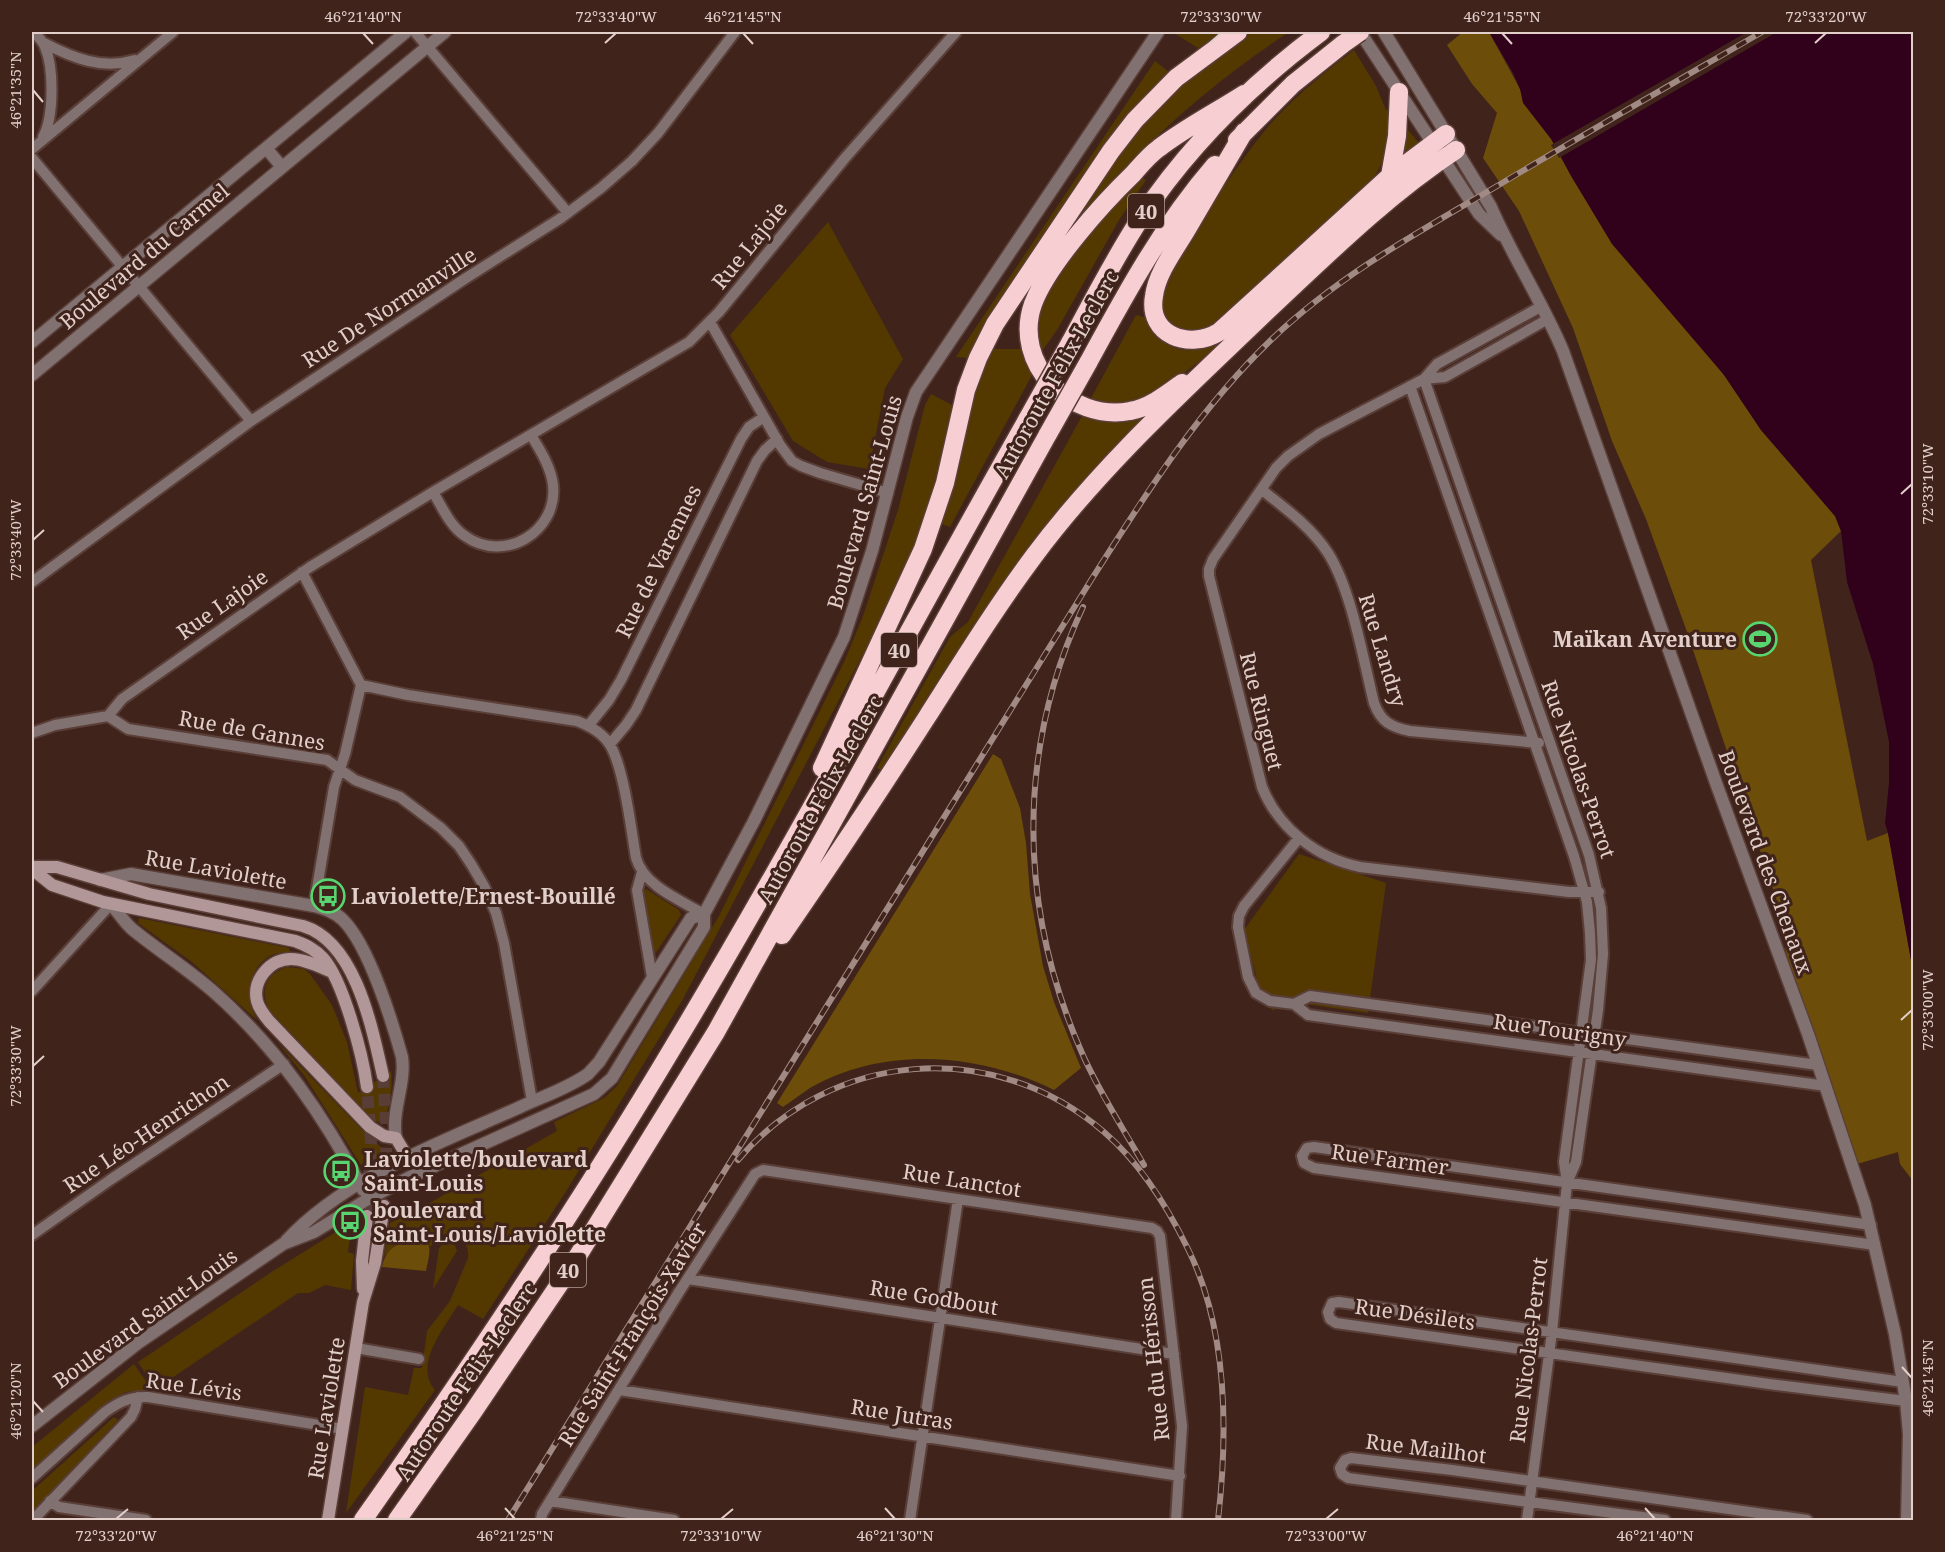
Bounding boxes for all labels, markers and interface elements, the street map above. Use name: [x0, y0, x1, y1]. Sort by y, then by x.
text: 46°21'40"N: [324, 6, 402, 26]
text: 72°33'40"W: [575, 6, 657, 26]
text: 46°21'45"N: [704, 6, 782, 26]
text: 72°33'30"W: [1180, 6, 1262, 26]
text: 46°21'55"N: [1463, 6, 1541, 26]
text: 72°33'20"W: [1785, 6, 1867, 26]
text: 46°21'35"N: [5, 51, 25, 129]
street label: Boulevard du Carmel: [53, 176, 235, 335]
road number: 40: [1128, 194, 1164, 228]
street label: Rue Lajoie: [705, 195, 793, 295]
street label: Rue De Normanville: [297, 240, 481, 374]
street label: Autoroute Félix-Leclerc: [987, 265, 1125, 483]
street label: Boulevard Saint-Louis: [820, 392, 908, 612]
text: 72°33'10"W: [1917, 443, 1937, 525]
street label: Rue de Varennes: [609, 480, 707, 642]
text: 72°33'40"W: [5, 499, 25, 581]
street label: Rue Lajoie: [171, 562, 273, 646]
street label: Rue Landry: [1353, 590, 1414, 710]
sports icon: Maïkan Aventure: [1742, 621, 1778, 657]
place label: Maïkan Aventure: [1553, 625, 1737, 653]
road number: 40: [881, 633, 917, 667]
street label: Rue Ringuet: [1234, 649, 1290, 773]
street label: Rue Nicolas-Perrot: [1535, 676, 1623, 862]
street label: Autoroute Félix-Leclerc: [751, 690, 889, 908]
street label: Rue de Gannes: [177, 703, 327, 757]
street label: Boulevard des Chenaux: [1712, 746, 1820, 979]
street label: Rue Laviolette: [143, 843, 289, 895]
bus stop icon: Laviolette/Ernest-Bouillé: [310, 878, 346, 914]
place label: Laviolette/Ernest-Bouillé: [351, 882, 616, 910]
text: 72°33'00"W: [1917, 969, 1937, 1051]
street label: Rue Tourigny: [1492, 1007, 1628, 1053]
text: 72°33'30"W: [5, 1025, 25, 1107]
street label: Rue Léo-Henrichon: [58, 1067, 234, 1199]
street label: Rue Farmer: [1330, 1137, 1450, 1181]
place label: Laviolette/boulevard Saint-Louis: [364, 1145, 588, 1197]
bus stop icon: Laviolette/boulevard Saint-Louis: [323, 1153, 359, 1189]
street label: Rue Lanctot: [901, 1157, 1023, 1203]
place label: boulevard Saint-Louis/Laviolette: [373, 1196, 606, 1248]
bus stop icon: boulevard Saint-Louis/Laviolette: [332, 1204, 368, 1240]
street label: Rue Saint-François-Xavier: [551, 1217, 713, 1451]
street label: Boulevard Saint-Louis: [47, 1242, 243, 1394]
road number: 40: [550, 1253, 586, 1287]
street label: Rue Nicolas-Perrot: [1503, 1256, 1553, 1444]
street label: Rue Godbout: [868, 1273, 1000, 1321]
street label: Autoroute Félix-Leclerc: [389, 1276, 543, 1486]
street label: Rue du Hérisson: [1130, 1276, 1176, 1442]
street label: Rue Désilets: [1353, 1292, 1477, 1336]
street label: Rue Laviolette: [301, 1335, 351, 1481]
text: 46°21'45"N: [1917, 1339, 1937, 1417]
text: 46°21'20"N: [5, 1362, 25, 1440]
street label: Rue Lévis: [144, 1365, 244, 1407]
street label: Rue Jutras: [849, 1392, 955, 1436]
street label: Rue Mailhot: [1364, 1427, 1488, 1469]
text: 72°33'20"W: [75, 1525, 157, 1545]
text: 46°21'25"N: [476, 1525, 554, 1545]
text: 72°33'10"W: [680, 1525, 762, 1545]
text: 46°21'30"N: [856, 1525, 934, 1545]
text: 72°33'00"W: [1285, 1525, 1367, 1545]
text: 46°21'40"N: [1616, 1525, 1694, 1545]

